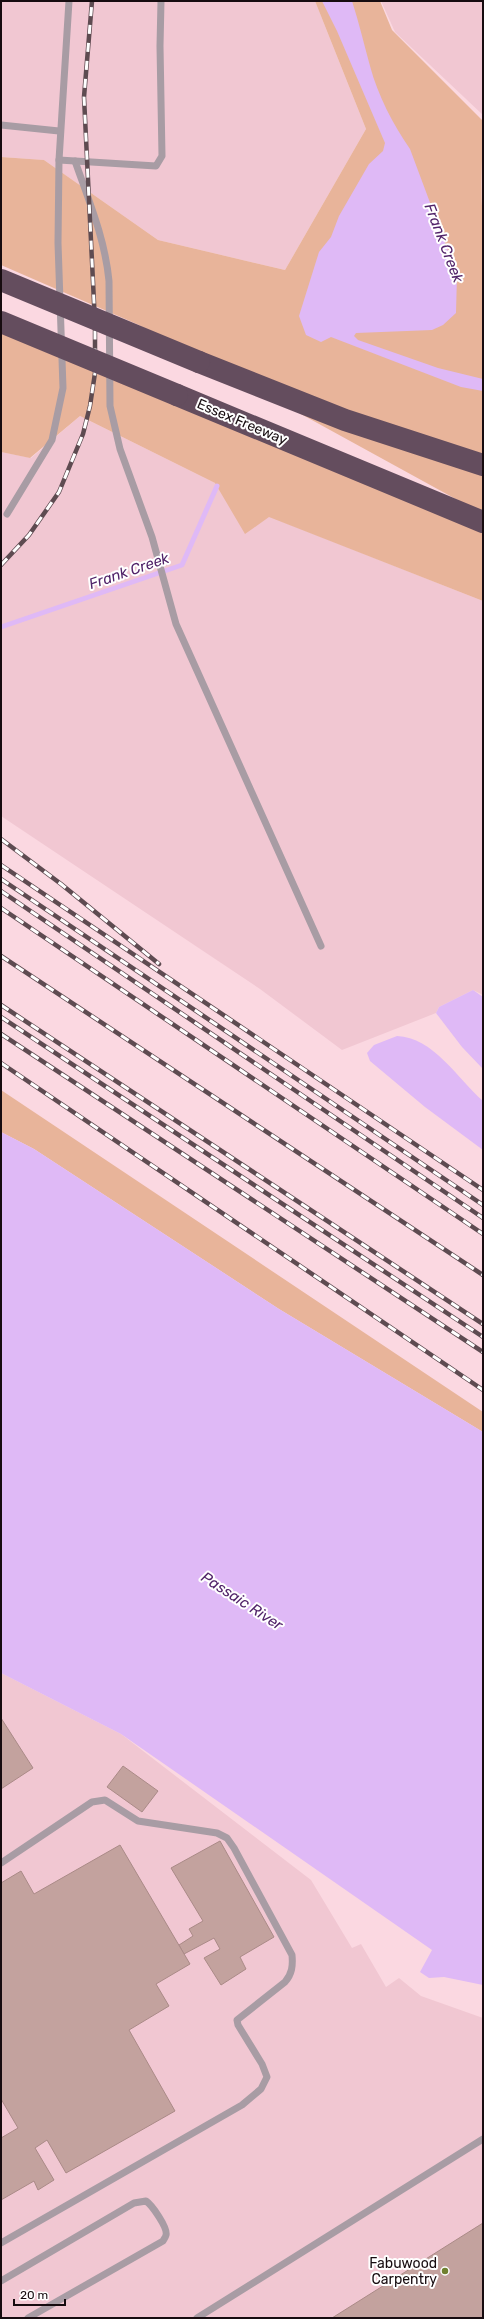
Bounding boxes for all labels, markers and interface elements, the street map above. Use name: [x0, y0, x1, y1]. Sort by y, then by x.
water label: Frank Creek: [421, 201, 467, 285]
street label: Essex Freeway: [194, 395, 290, 449]
water label: Frank Creek: [87, 549, 172, 593]
water label: Passaic River: [198, 1568, 287, 1635]
place label: Fabuwood Carpentry: [369, 2255, 437, 2288]
marker: Fabuwood Carpentry: [440, 2266, 450, 2276]
scale bar: [14, 2281, 65, 2307]
text: 20 m: [20, 2288, 48, 2302]

